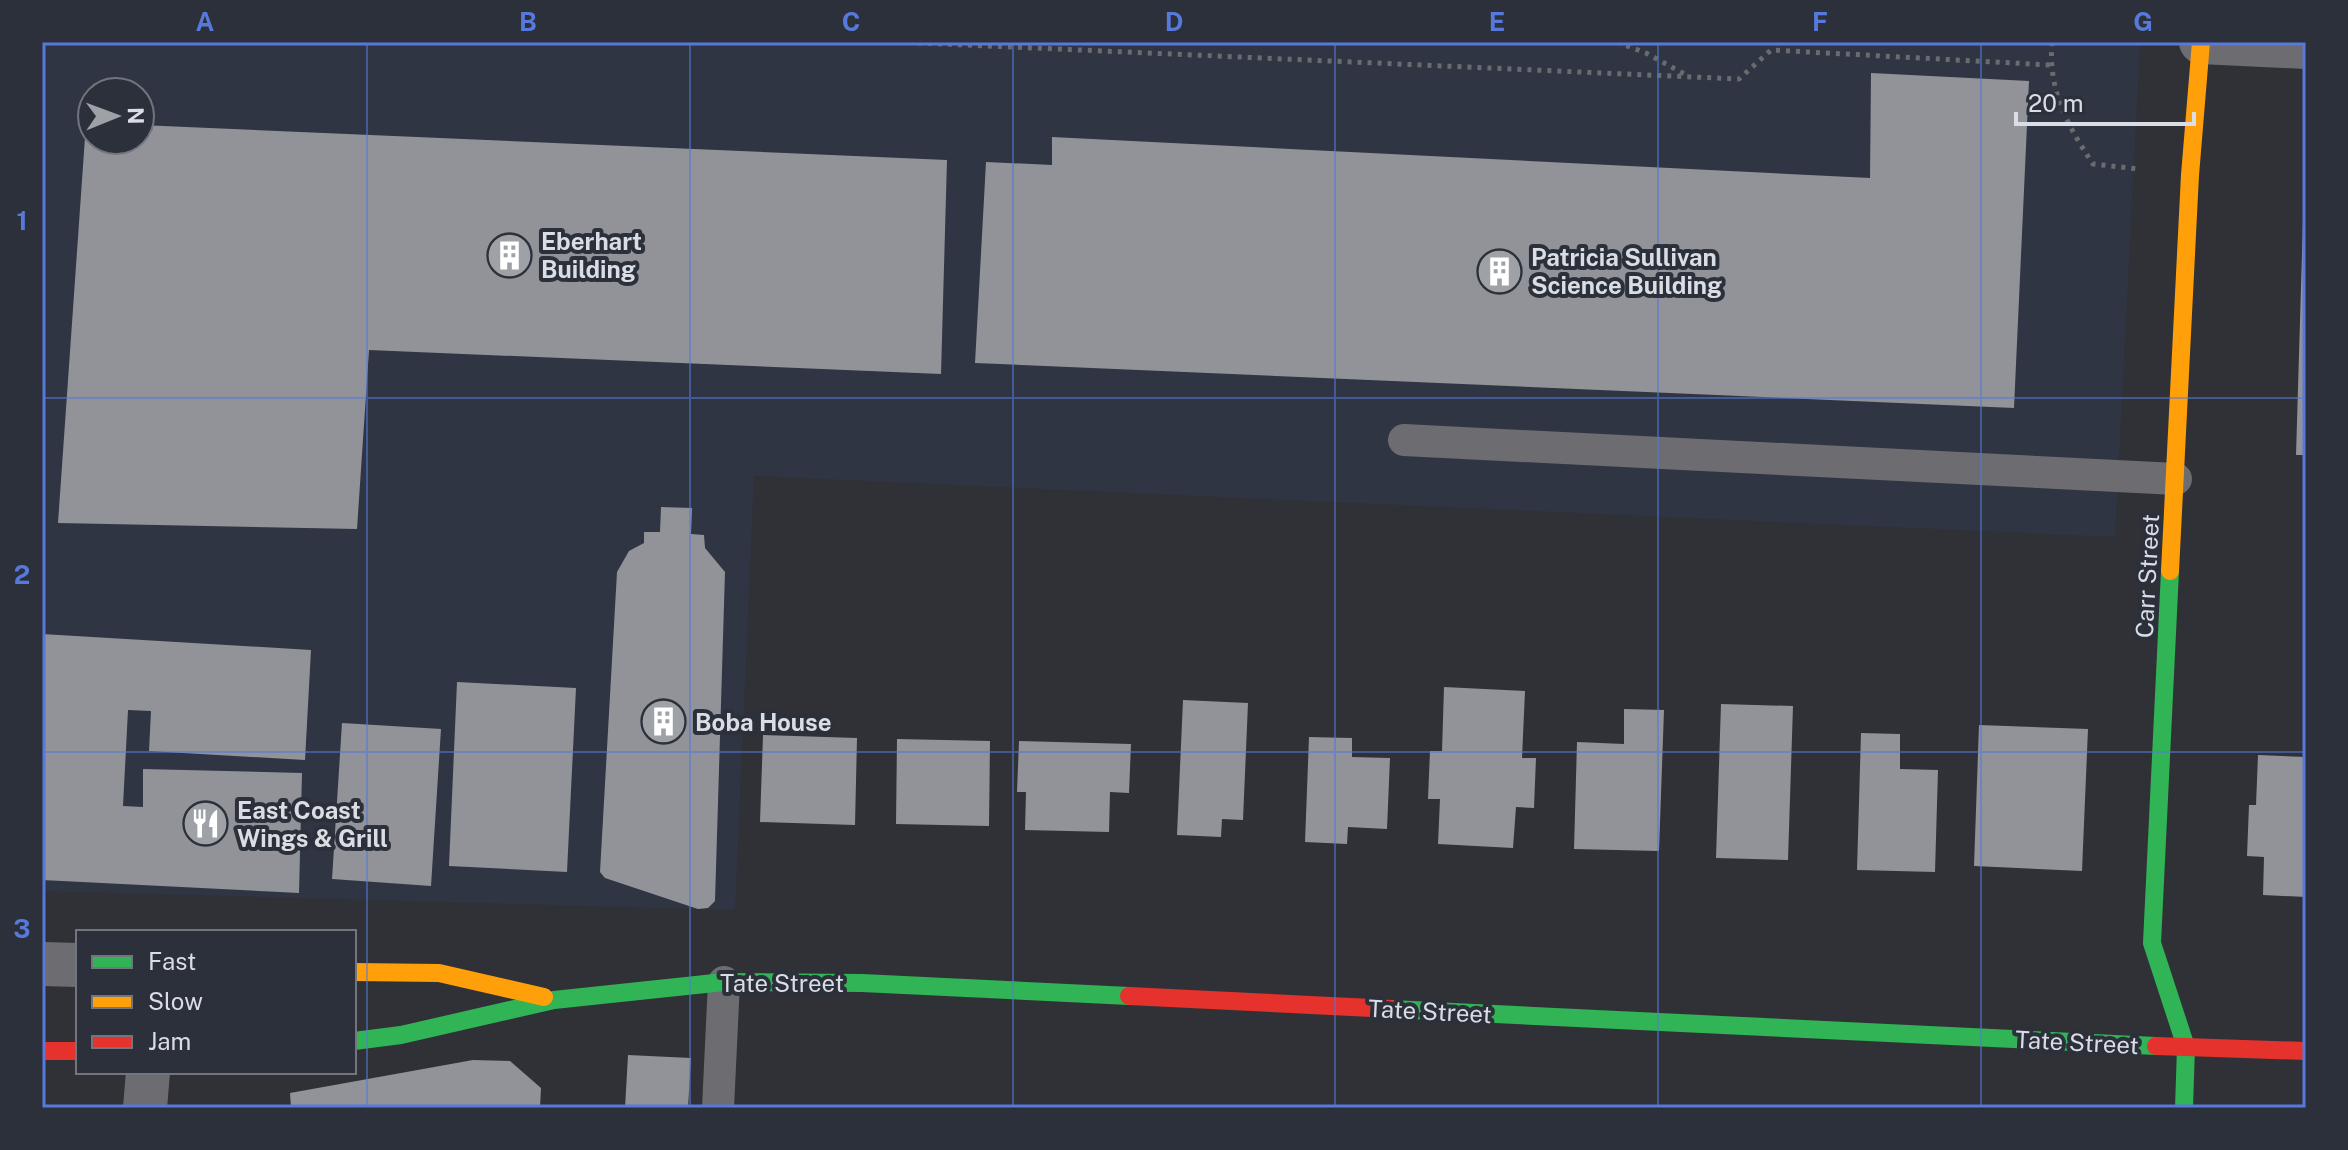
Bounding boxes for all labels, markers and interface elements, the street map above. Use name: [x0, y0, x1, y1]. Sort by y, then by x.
text: A: [196, 6, 215, 37]
text: B: [519, 6, 537, 37]
text: C: [842, 6, 860, 37]
text: D: [1165, 6, 1183, 37]
text: E: [1489, 6, 1505, 37]
text: F: [1812, 6, 1828, 37]
text: G: [2133, 6, 2153, 37]
north arrow: [76, 76, 156, 156]
scale bar: [2016, 76, 2194, 126]
text: 20 m: [2028, 89, 2084, 117]
text: N: [123, 107, 149, 124]
text: 1: [16, 205, 28, 236]
place label: Eberhart Building: [541, 227, 642, 283]
building icon: Eberhart Building: [486, 231, 534, 279]
place label: Patricia Sullivan Science Building: [1531, 243, 1722, 299]
building icon: Patricia Sullivan Science Building: [1476, 247, 1524, 295]
street label: Carr Street: [2130, 513, 2164, 639]
text: 2: [14, 559, 30, 590]
building icon: Boba House: [640, 698, 688, 746]
place label: Boba House: [695, 708, 832, 736]
place label: East Coast Wings & Grill: [237, 796, 388, 852]
restaurant icon: East Coast Wings & Grill: [182, 800, 230, 848]
text: 3: [13, 913, 31, 944]
legend: [76, 930, 356, 1074]
text: Fast: [148, 947, 196, 975]
street label: Tate Street: [720, 969, 844, 997]
text: Slow: [148, 987, 203, 1015]
street label: Tate Street: [1367, 994, 1493, 1028]
street label: Tate Street: [2014, 1025, 2140, 1059]
text: Jam: [148, 1027, 191, 1055]

